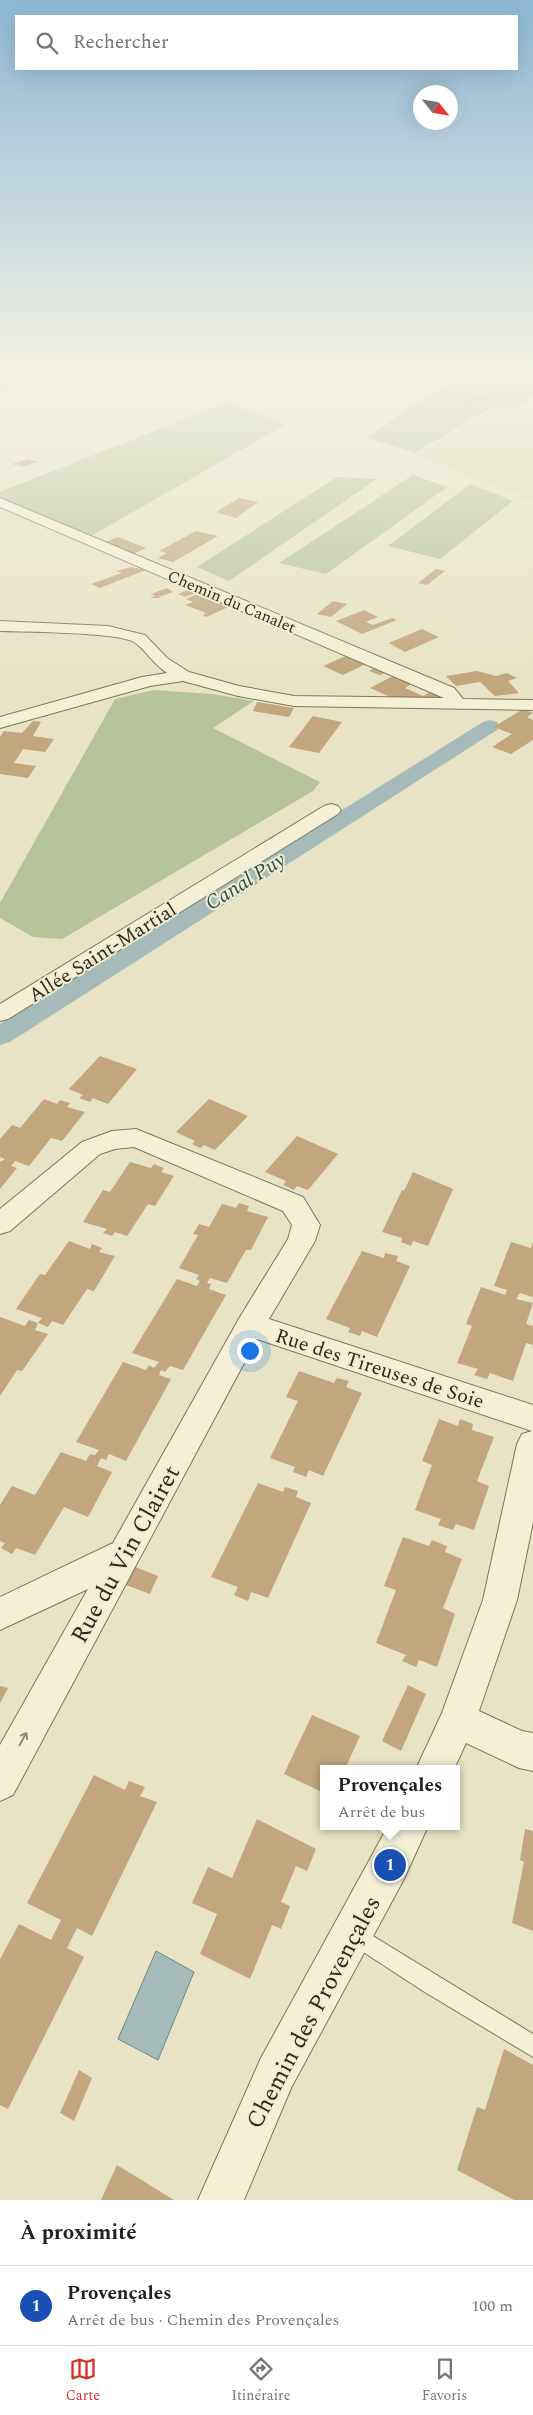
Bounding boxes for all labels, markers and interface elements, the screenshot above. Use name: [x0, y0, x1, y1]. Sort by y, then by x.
search box: [15, 15, 518, 70]
text: Rechercher: [73, 28, 169, 57]
icon: search: [33, 29, 61, 57]
north arrow: [413, 85, 458, 130]
street label: Chemin du Canalet: [164, 564, 300, 640]
water label: Canal Puy: [199, 844, 293, 919]
street label: Allée Saint-Martial: [23, 895, 182, 1011]
street label: Rue des Tireuses de Soie: [271, 1321, 488, 1417]
your location: [237, 1338, 263, 1364]
street label: Rue du Vin Clairet: [62, 1459, 190, 1650]
one-way arrow: [18, 1732, 28, 1747]
popup: [320, 1765, 460, 1830]
text: Provençales: [338, 1771, 442, 1800]
text: Arrêt de bus: [338, 1800, 425, 1824]
pin: 1: [374, 1846, 406, 1884]
street label: Chemin des Provençales: [237, 1890, 391, 2135]
text: À proximité: [20, 2217, 137, 2249]
text: Provençales: [67, 2279, 171, 2308]
text: 1: [32, 2294, 40, 2318]
text: 100 m: [471, 2294, 513, 2318]
text: Arrêt de bus · Chemin des Provençales: [67, 2308, 339, 2332]
tab: Carte: [66, 2355, 100, 2406]
tab: Itinéraire: [231, 2355, 290, 2406]
tab: Favoris: [422, 2355, 467, 2406]

